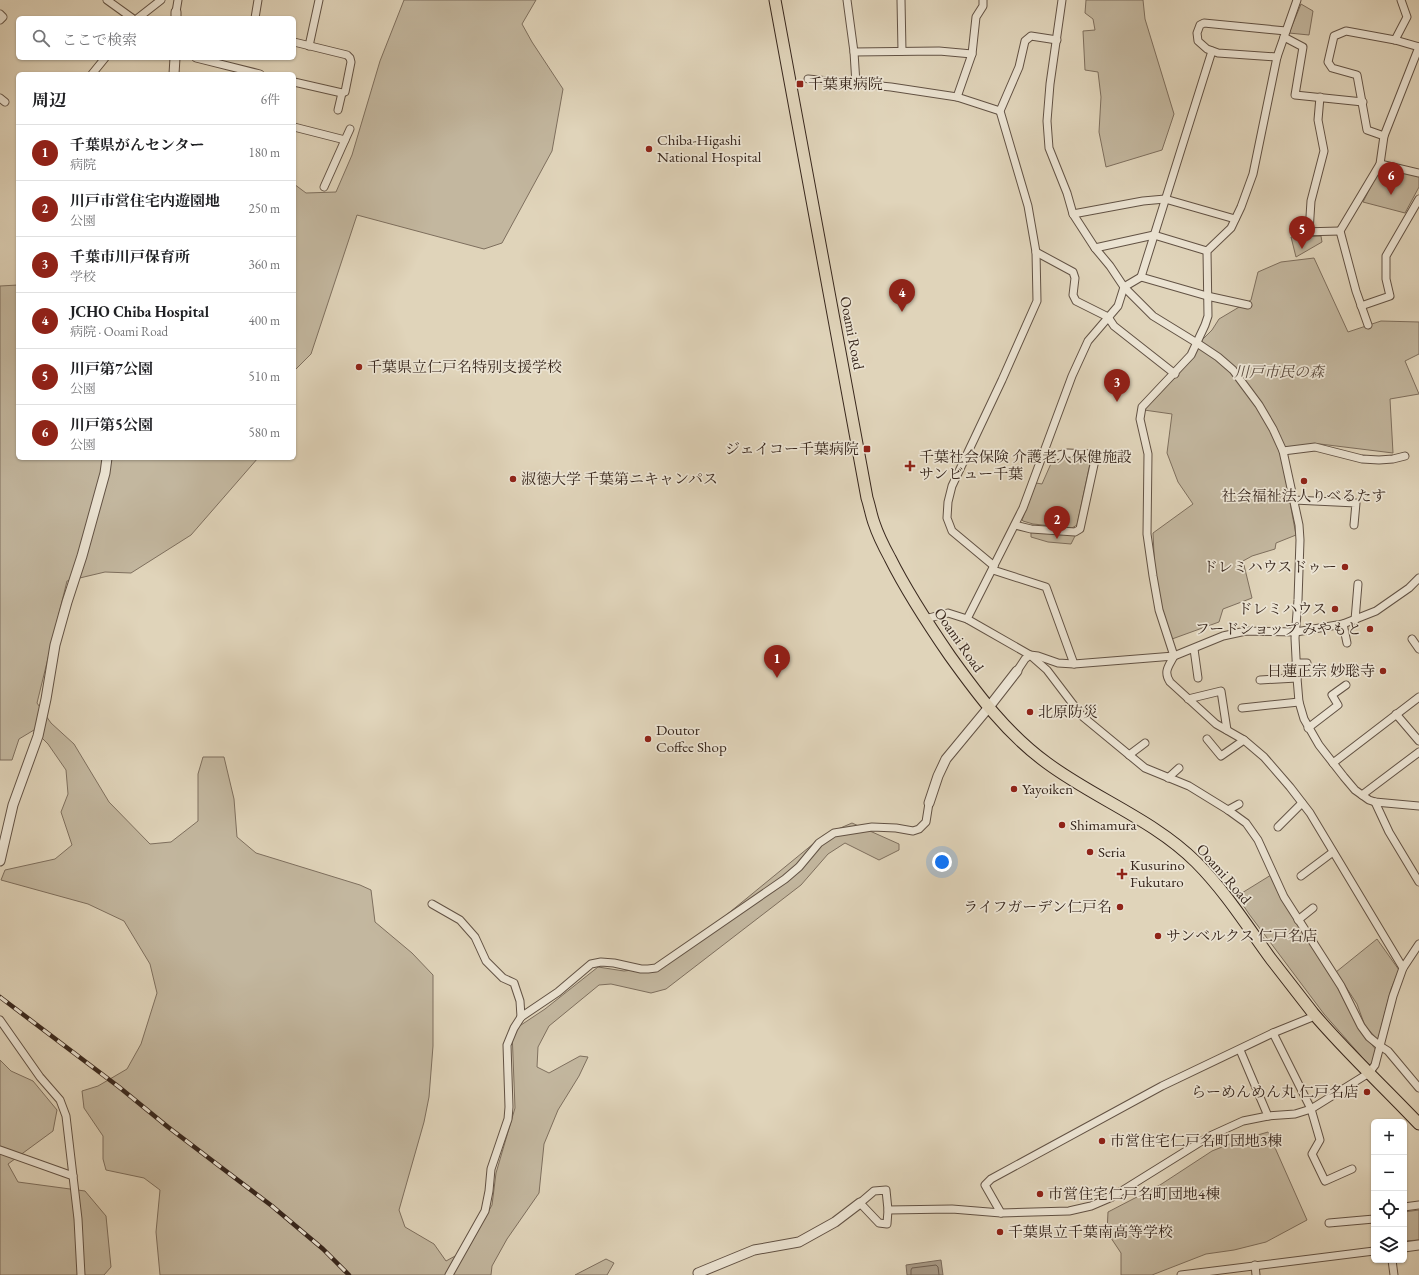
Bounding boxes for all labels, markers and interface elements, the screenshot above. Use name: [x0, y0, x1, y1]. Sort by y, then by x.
search box: [16, 16, 296, 60]
icon: search: [30, 27, 52, 49]
text: ここで検索: [62, 30, 137, 49]
place label: 千葉東病院: [808, 74, 883, 93]
marker: 千葉東病院: [795, 79, 805, 89]
text: 周辺: [32, 89, 66, 111]
text: 6件: [261, 91, 280, 108]
place label: Chiba-Higashi National Hospital: [657, 130, 762, 166]
text: 千葉県がんセンター: [70, 135, 204, 154]
text: 1: [42, 144, 48, 161]
text: 180 m: [249, 144, 280, 161]
marker: Chiba-Higashi National Hospital: [644, 144, 654, 154]
text: 病院: [70, 156, 96, 173]
pin: 6: [1378, 162, 1404, 195]
text: 川戸市営住宅内遊園地: [70, 191, 220, 210]
text: 2: [42, 200, 48, 217]
text: 250 m: [249, 200, 280, 217]
text: 公園: [70, 212, 96, 229]
pin: 5: [1289, 216, 1315, 249]
text: 千葉市川戸保育所: [70, 247, 190, 266]
text: 3: [42, 256, 48, 273]
text: 360 m: [249, 256, 280, 273]
text: 学校: [70, 268, 96, 285]
pin: 4: [889, 279, 915, 312]
street label: Ooami Road: [836, 295, 869, 372]
text: JCHO Chiba Hospital: [70, 302, 209, 321]
text: 4: [42, 312, 48, 329]
text: 400 m: [249, 312, 280, 329]
text: 病院 · Ooami Road: [70, 323, 168, 340]
place label: 千葉県立仁戸名特別支援学校: [367, 357, 562, 376]
text: 川戸第7公園: [70, 359, 153, 378]
marker: 千葉県立仁戸名特別支援学校: [354, 362, 364, 372]
park label: 川戸市民の森: [1234, 362, 1326, 381]
text: 5: [42, 368, 48, 385]
text: 510 m: [249, 368, 280, 385]
pin: 3: [1104, 369, 1130, 402]
text: 公園: [70, 380, 96, 397]
text: 川戸第5公園: [70, 415, 153, 434]
text: 6: [42, 424, 48, 441]
text: 580 m: [249, 424, 280, 441]
text: 公園: [70, 436, 96, 453]
place label: ジェイコー千葉病院: [725, 439, 859, 458]
marker: ジェイコー千葉病院: [862, 444, 872, 454]
place label: 千葉社会保険 介護老人保健施設 サンビュー千葉: [919, 447, 1132, 483]
marker: 千葉社会保険 介護老人保健施設 サンビュー千葉: [904, 460, 916, 472]
place label: 淑徳大学 千葉第ニキャンパス: [521, 469, 718, 488]
marker: 淑徳大学 千葉第ニキャンパス: [508, 474, 518, 484]
marker: 社会福祉法人りべるたす: [1299, 476, 1309, 486]
place label: 社会福祉法人りべるたす: [1221, 486, 1387, 505]
pin: 2: [1044, 506, 1070, 539]
place label: ドレミハウスドゥー: [1203, 557, 1337, 576]
marker: ドレミハウスドゥー: [1340, 562, 1350, 572]
place label: ドレミハウス: [1237, 599, 1327, 618]
street label: Ooami Road: [930, 604, 989, 676]
marker: ドレミハウス: [1330, 604, 1340, 614]
place label: フードショップ みやもと: [1195, 619, 1362, 638]
marker: フードショップ みやもと: [1365, 624, 1375, 634]
pin: 1: [764, 645, 790, 678]
place label: 日蓮正宗 妙聡寺: [1267, 661, 1375, 680]
marker: 日蓮正宗 妙聡寺: [1378, 666, 1388, 676]
place label: 北原防災: [1038, 702, 1098, 721]
marker: 北原防災: [1025, 707, 1035, 717]
place label: Doutor Coffee Shop: [656, 720, 727, 756]
marker: Doutor Coffee Shop: [643, 734, 653, 744]
place label: Yayoiken: [1022, 779, 1073, 798]
marker: Yayoiken: [1009, 784, 1019, 794]
place label: Shimamura: [1070, 815, 1137, 834]
marker: Shimamura: [1057, 820, 1067, 830]
street label: Ooami Road: [1193, 839, 1256, 908]
place label: Seria: [1098, 842, 1126, 861]
marker: Seria: [1085, 847, 1095, 857]
your location: [932, 852, 952, 872]
place label: Kusurino Fukutaro: [1130, 855, 1185, 891]
marker: Kusurino Fukutaro: [1117, 869, 1127, 879]
place label: ライフガーデン仁戸名: [963, 897, 1112, 916]
marker: ライフガーデン仁戸名: [1115, 902, 1125, 912]
place label: サンベルクス 仁戸名店: [1166, 926, 1318, 945]
marker: サンベルクス 仁戸名店: [1153, 931, 1163, 941]
place label: らーめんめん丸 仁戸名店: [1191, 1082, 1359, 1101]
marker: らーめんめん丸 仁戸名店: [1362, 1087, 1372, 1097]
map controls: [1371, 1119, 1407, 1263]
button: +: [1371, 1119, 1407, 1155]
place label: 市営住宅仁戸名町団地3棟: [1110, 1131, 1282, 1150]
marker: 市営住宅仁戸名町団地3棟: [1097, 1136, 1107, 1146]
button: −: [1371, 1155, 1407, 1191]
place label: 市営住宅仁戸名町団地4棟: [1048, 1184, 1220, 1203]
marker: 市営住宅仁戸名町団地4棟: [1035, 1189, 1045, 1199]
button: locate: [1371, 1191, 1407, 1227]
place label: 千葉県立千葉南高等学校: [1008, 1222, 1173, 1241]
marker: 千葉県立千葉南高等学校: [995, 1227, 1005, 1237]
button: layers: [1371, 1227, 1407, 1263]

